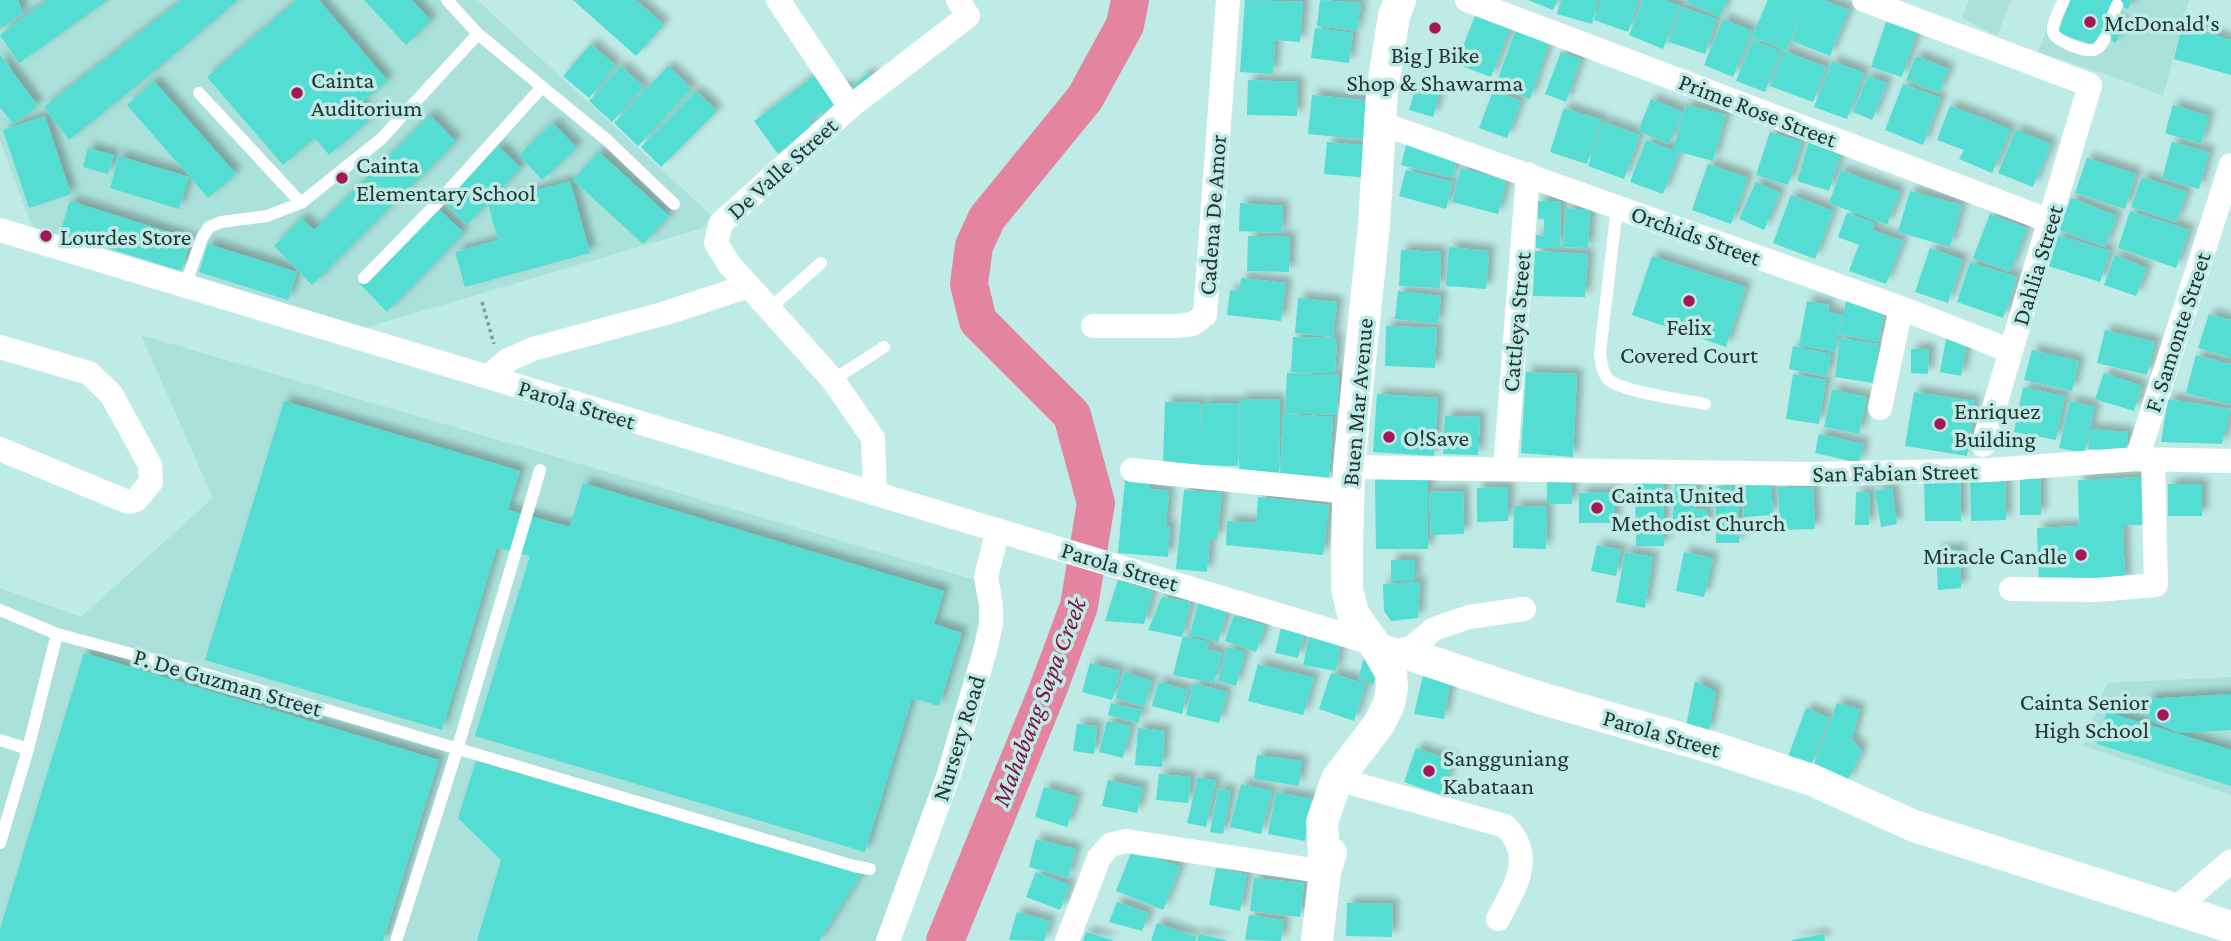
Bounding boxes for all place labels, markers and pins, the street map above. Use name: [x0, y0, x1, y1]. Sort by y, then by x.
place label: McDonald's: [2104, 9, 2220, 36]
marker: McDonald's: [2082, 14, 2098, 30]
marker: Big J Bike Shop & Shawarma: [1427, 20, 1443, 36]
place label: Big J Bike Shop & Shawarma: [1347, 41, 1523, 96]
place label: Cainta Auditorium: [311, 66, 423, 121]
marker: Cainta Auditorium: [289, 85, 305, 101]
place label: Cainta Elementary School: [356, 151, 536, 206]
marker: Cainta Elementary School: [334, 170, 350, 186]
place label: Lourdes Store: [60, 223, 191, 250]
marker: Lourdes Store: [38, 228, 54, 244]
marker: Felix Covered Court: [1681, 293, 1697, 309]
place label: Felix Covered Court: [1620, 313, 1759, 368]
place label: Enriquez Building: [1954, 397, 2040, 452]
marker: Enriquez Building: [1932, 416, 1948, 432]
place label: O!Save: [1403, 424, 1469, 451]
marker: O!Save: [1381, 429, 1397, 445]
place label: Cainta United Methodist Church: [1611, 481, 1786, 536]
marker: Cainta United Methodist Church: [1589, 500, 1605, 516]
place label: Miracle Candle: [1923, 542, 2067, 569]
marker: Miracle Candle: [2073, 547, 2089, 563]
place label: Cainta Senior High School: [2020, 688, 2149, 743]
marker: Cainta Senior High School: [2155, 707, 2171, 723]
place label: Sangguniang Kabataan: [1443, 744, 1569, 799]
marker: Sangguniang Kabataan: [1421, 763, 1437, 779]

